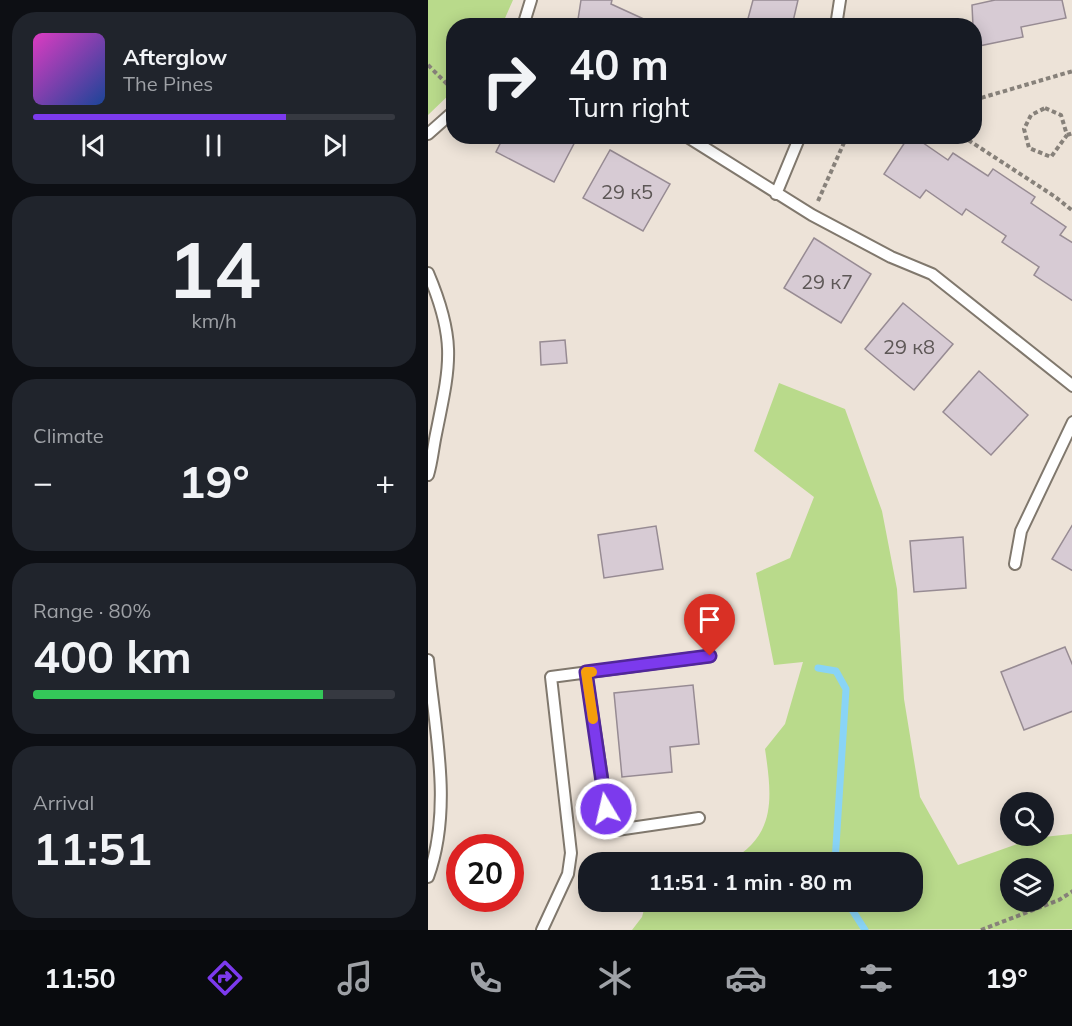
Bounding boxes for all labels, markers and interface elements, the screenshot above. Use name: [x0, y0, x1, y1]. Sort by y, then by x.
text: 40 m: [569, 38, 669, 91]
icon: right: [470, 42, 548, 120]
text: Afterglow: [123, 43, 227, 71]
text: The Pines: [123, 71, 213, 96]
text: Turn right: [569, 90, 689, 124]
icon: previous: [77, 129, 110, 162]
icon: pause: [197, 129, 230, 162]
icon: next: [318, 129, 351, 162]
house number: 29 к5: [601, 179, 653, 204]
text: 14: [167, 220, 261, 318]
house number: 29 к7: [801, 269, 853, 294]
text: km/h: [191, 308, 237, 333]
house number: 29 к8: [883, 334, 935, 359]
text: Climate: [33, 423, 104, 448]
text: 19°: [178, 453, 250, 509]
text: −: [33, 461, 53, 502]
text: +: [375, 461, 395, 502]
pin: [684, 594, 735, 656]
text: Range · 80%: [33, 598, 151, 623]
icon: arrive: [693, 603, 726, 636]
text: 400 km: [33, 628, 192, 684]
position arrow: [574, 777, 638, 841]
text: Arrival: [33, 790, 94, 815]
map controls: [1000, 792, 1054, 912]
button: search: [1000, 792, 1054, 846]
text: 11:51: [33, 820, 152, 876]
speed limit sign: 20: [446, 834, 524, 912]
button: layers: [1000, 858, 1054, 912]
text: 11:51 · 1 min · 80 m: [649, 868, 852, 896]
icon: directions: [204, 957, 246, 999]
icon: music: [334, 957, 376, 999]
icon: phone: [464, 957, 506, 999]
icon: climate: [594, 957, 636, 999]
icon: car: [725, 957, 767, 999]
icon: filters: [855, 957, 897, 999]
text: 11:50: [44, 961, 116, 995]
text: 19°: [985, 961, 1028, 995]

